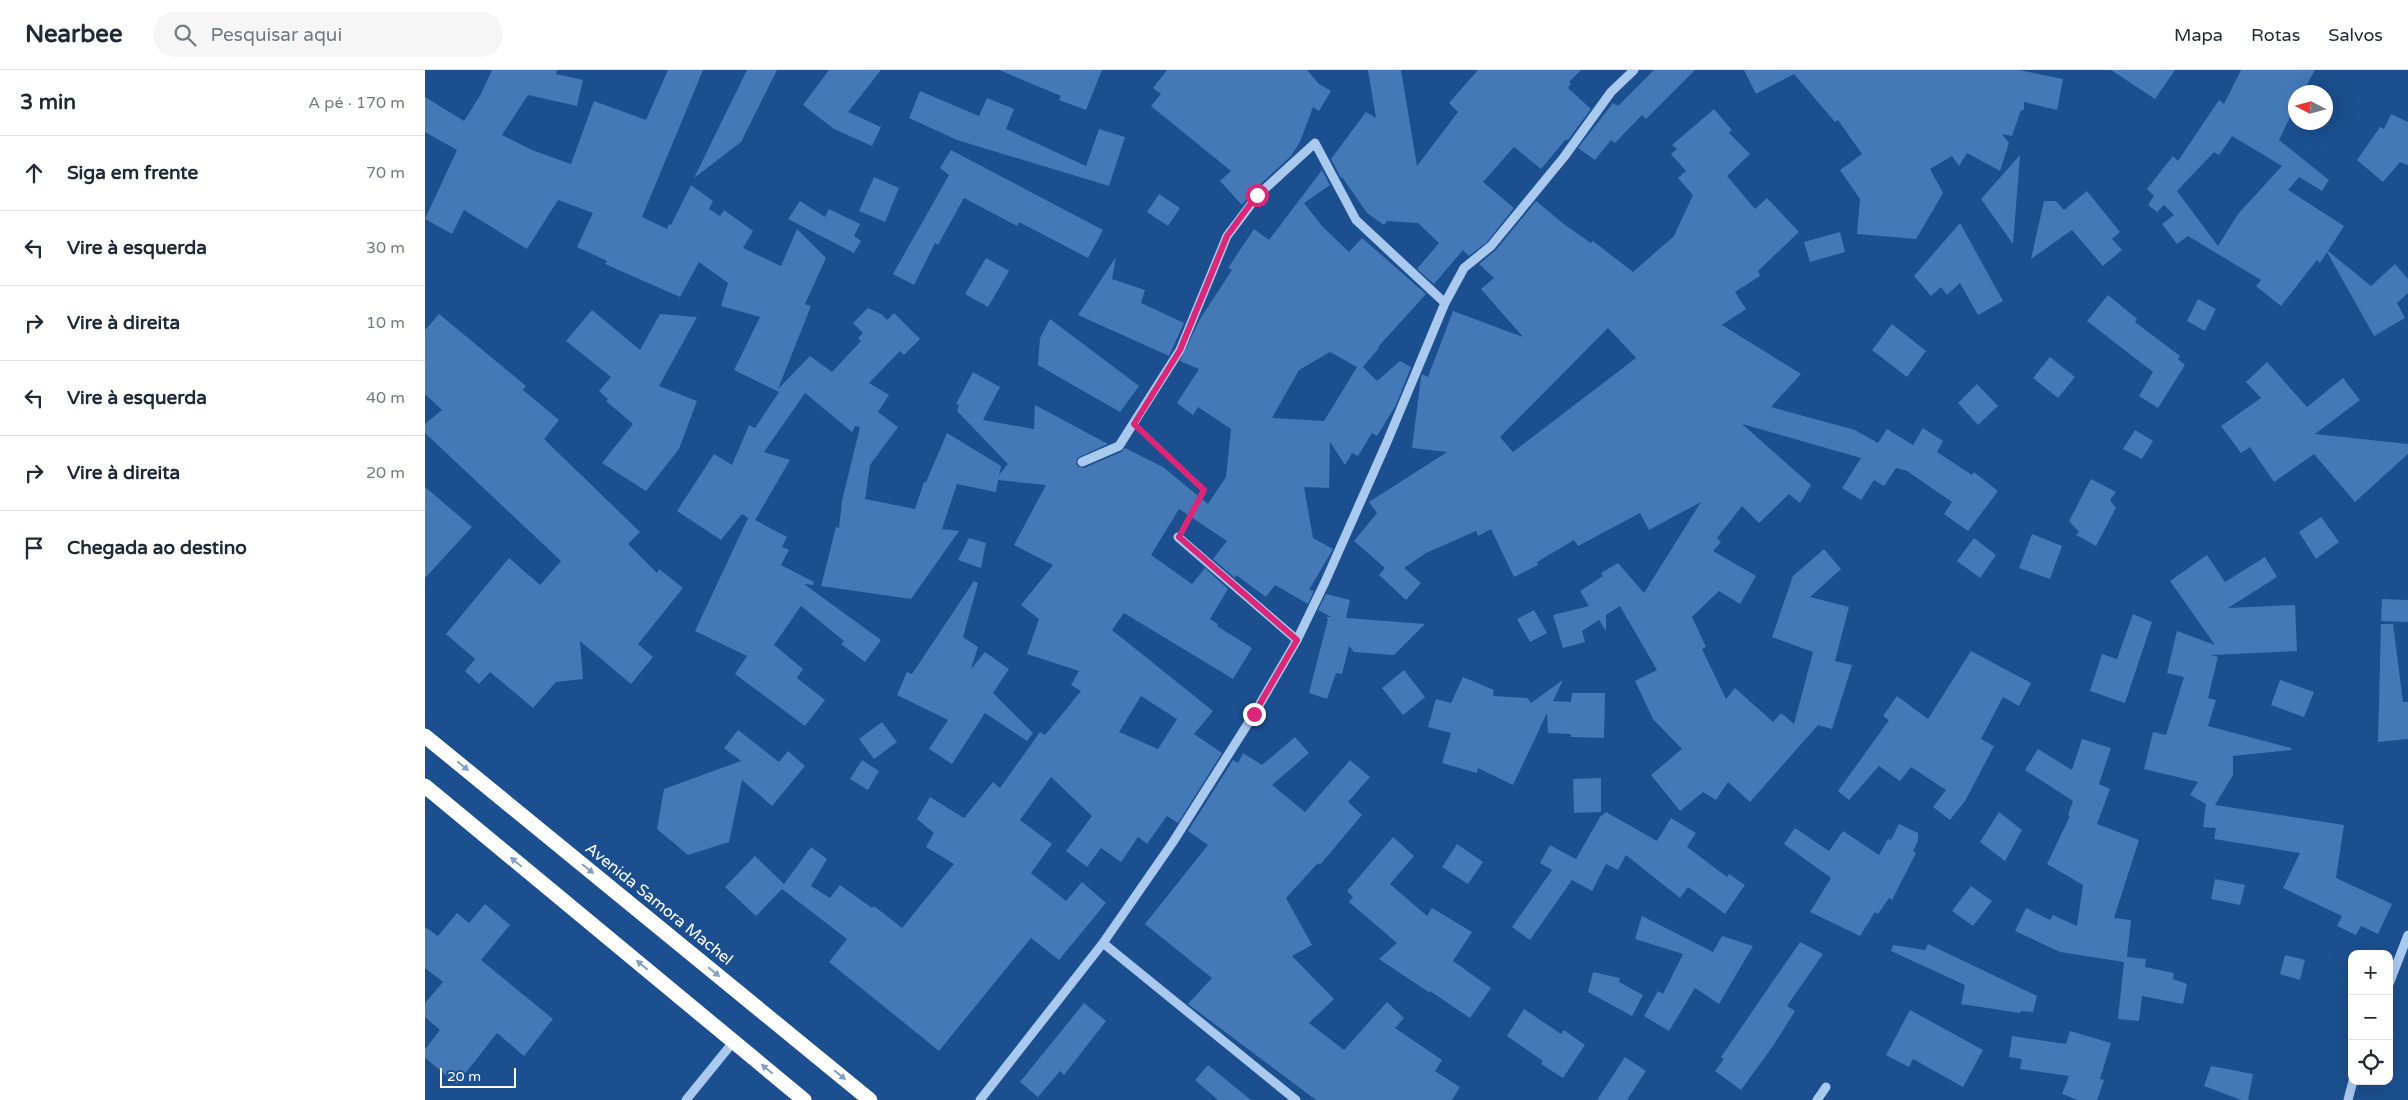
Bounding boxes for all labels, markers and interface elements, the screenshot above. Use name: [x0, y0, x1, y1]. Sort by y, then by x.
search box: [153, 12, 503, 57]
text: Nearbee: [25, 20, 123, 49]
icon: search: [171, 21, 199, 49]
text: Pesquisar aqui: [211, 24, 342, 46]
text: Mapa: [2174, 24, 2223, 46]
text: Rotas: [2251, 24, 2300, 46]
text: Salvos: [2328, 24, 2383, 46]
north arrow: [2288, 85, 2333, 130]
text: 3 min: [20, 90, 76, 115]
text: A pé · 170 m: [308, 93, 405, 113]
icon: ahead: [20, 159, 48, 187]
text: Siga em frente: [67, 162, 198, 184]
text: 70 m: [366, 163, 405, 183]
route start: [1246, 184, 1269, 207]
icon: left: [20, 234, 48, 262]
text: Vire à esquerda: [67, 237, 207, 259]
text: 30 m: [366, 238, 405, 258]
icon: right: [20, 309, 48, 337]
text: Vire à direita: [67, 312, 180, 334]
text: 10 m: [366, 313, 405, 333]
icon: left: [20, 384, 48, 412]
text: Vire à esquerda: [67, 387, 207, 409]
text: 40 m: [366, 388, 405, 408]
icon: right: [20, 459, 48, 487]
text: Vire à direita: [67, 462, 180, 484]
text: 20 m: [366, 463, 405, 483]
icon: arrive: [20, 534, 48, 562]
text: Chegada ao destino: [67, 537, 247, 559]
route end: [1243, 703, 1266, 726]
one-way arrow: [456, 761, 469, 772]
street label: Avenida Samora Machel: [581, 838, 737, 970]
one-way arrow: [510, 856, 523, 867]
one-way arrow: [582, 864, 595, 875]
map controls: [2348, 950, 2393, 1085]
button: +: [2348, 950, 2393, 995]
one-way arrow: [635, 960, 648, 971]
one-way arrow: [707, 967, 720, 978]
button: −: [2348, 995, 2393, 1040]
button: locate: [2348, 1040, 2393, 1085]
one-way arrow: [761, 1063, 774, 1074]
scale bar: [440, 1065, 516, 1088]
text: 20 m: [447, 1068, 481, 1085]
one-way arrow: [833, 1070, 846, 1081]

